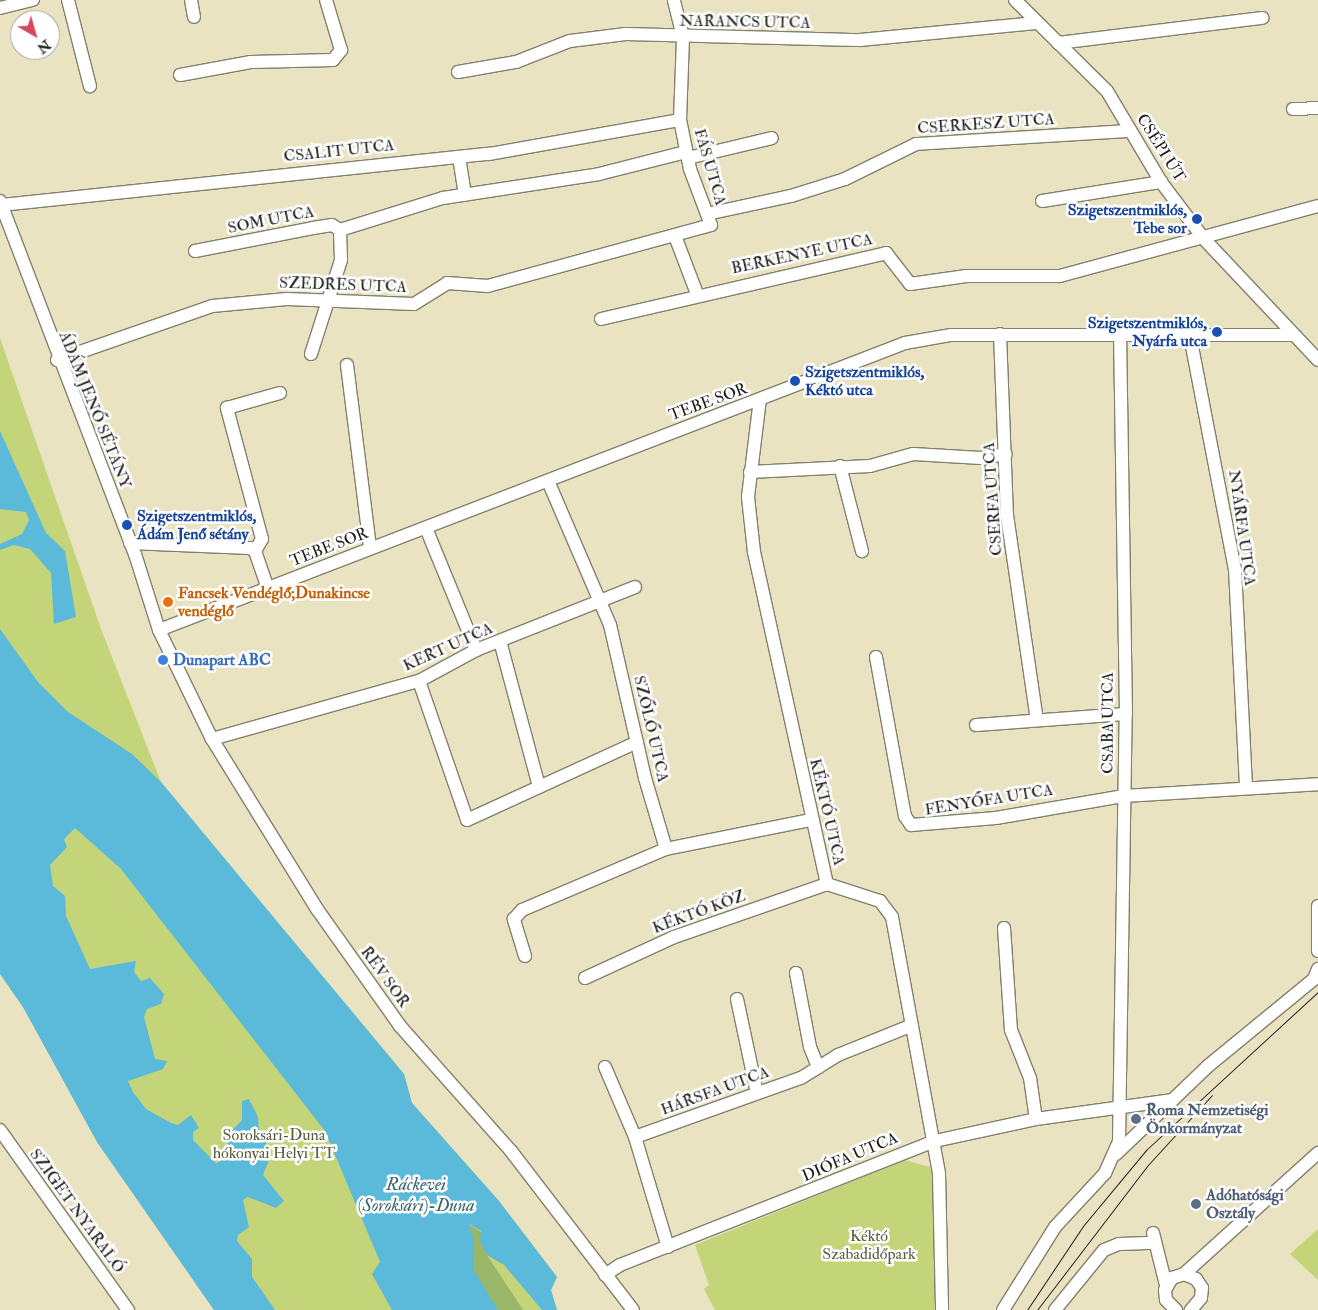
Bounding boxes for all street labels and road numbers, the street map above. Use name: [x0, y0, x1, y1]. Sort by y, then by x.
street label: NARANCS UTCA: [679, 11, 811, 33]
street label: CSERKESZ UTCA: [917, 110, 1055, 138]
street label: CSÉPI ÚT: [1133, 110, 1189, 186]
street label: FÁS UTCA: [690, 126, 730, 208]
street label: CSALIT UTCA: [283, 136, 395, 166]
street label: SOM UTCA: [226, 202, 316, 238]
street label: BERKENYE UTCA: [730, 230, 874, 278]
street label: SZEDRES UTCA: [279, 273, 407, 297]
street label: ÁDÁM JENŐ SÉTÁNY: [55, 328, 135, 492]
street label: TEBE SOR: [666, 379, 750, 425]
street label: CSERFA UTCA: [979, 442, 1007, 556]
street label: NYÁRFA UTCA: [1224, 469, 1260, 587]
street label: TEBE SOR: [287, 523, 371, 571]
street label: KERT UTCA: [400, 619, 496, 675]
street label: CSABA UTCA: [1098, 672, 1118, 774]
street label: SZŐLŐ UTCA: [629, 674, 673, 784]
street label: KÉKTÓ UTCA: [805, 757, 849, 867]
street label: FENYŐFA UTCA: [923, 780, 1055, 820]
street label: KÉKTÓ KÖZ: [650, 886, 748, 938]
street label: RÉV SOR: [356, 943, 414, 1011]
street label: HÁRSFA UTCA: [658, 1063, 772, 1119]
street label: DIÓFA UTCA: [799, 1128, 901, 1186]
street label: SZIGET NYARALÓ: [25, 1145, 129, 1277]

